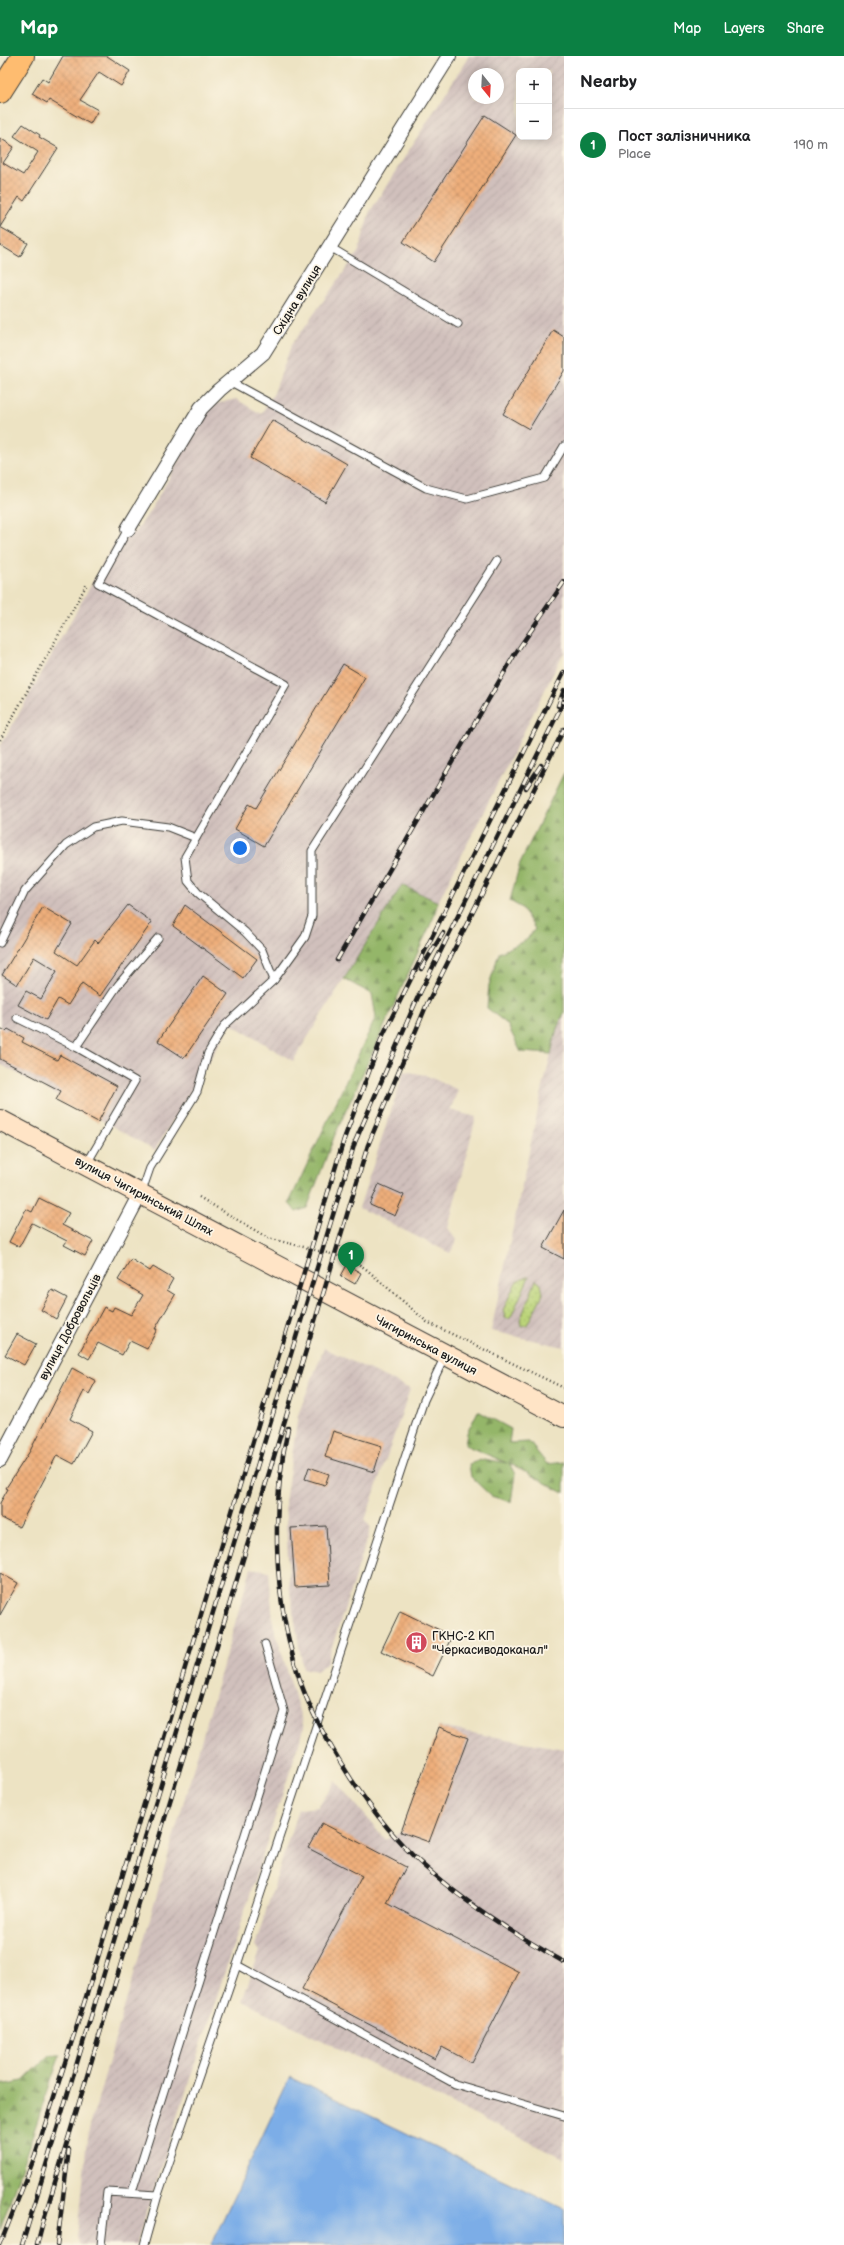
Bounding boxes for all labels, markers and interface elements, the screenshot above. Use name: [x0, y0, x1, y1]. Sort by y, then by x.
text: Map: [20, 17, 58, 40]
text: Map: [673, 20, 701, 37]
text: Layers: [723, 20, 765, 37]
text: Share: [787, 20, 824, 37]
north arrow: [468, 68, 504, 104]
map controls: [516, 68, 552, 140]
button: +: [516, 68, 552, 104]
text: Nearby: [580, 72, 637, 92]
button: −: [516, 104, 552, 140]
text: Пост залізничника: [618, 127, 751, 146]
text: 1: [590, 137, 596, 153]
text: 190 m: [794, 137, 828, 153]
text: Place: [618, 146, 651, 162]
street label: Східна вулиця: [270, 262, 325, 338]
your location: [230, 838, 250, 858]
street label: вулиця Чигиринський Шлях: [72, 1154, 216, 1240]
pin: 1: [338, 1242, 364, 1275]
street label: вулиця Добровольців: [36, 1271, 105, 1383]
street label: Чигиринська вулиця: [372, 1312, 480, 1379]
place label: ГКНС-2 КП "Черкасиводоканал": [432, 1629, 548, 1658]
building icon: ГКНС-2 КП "Черкасиводоканал": [403, 1630, 429, 1656]

